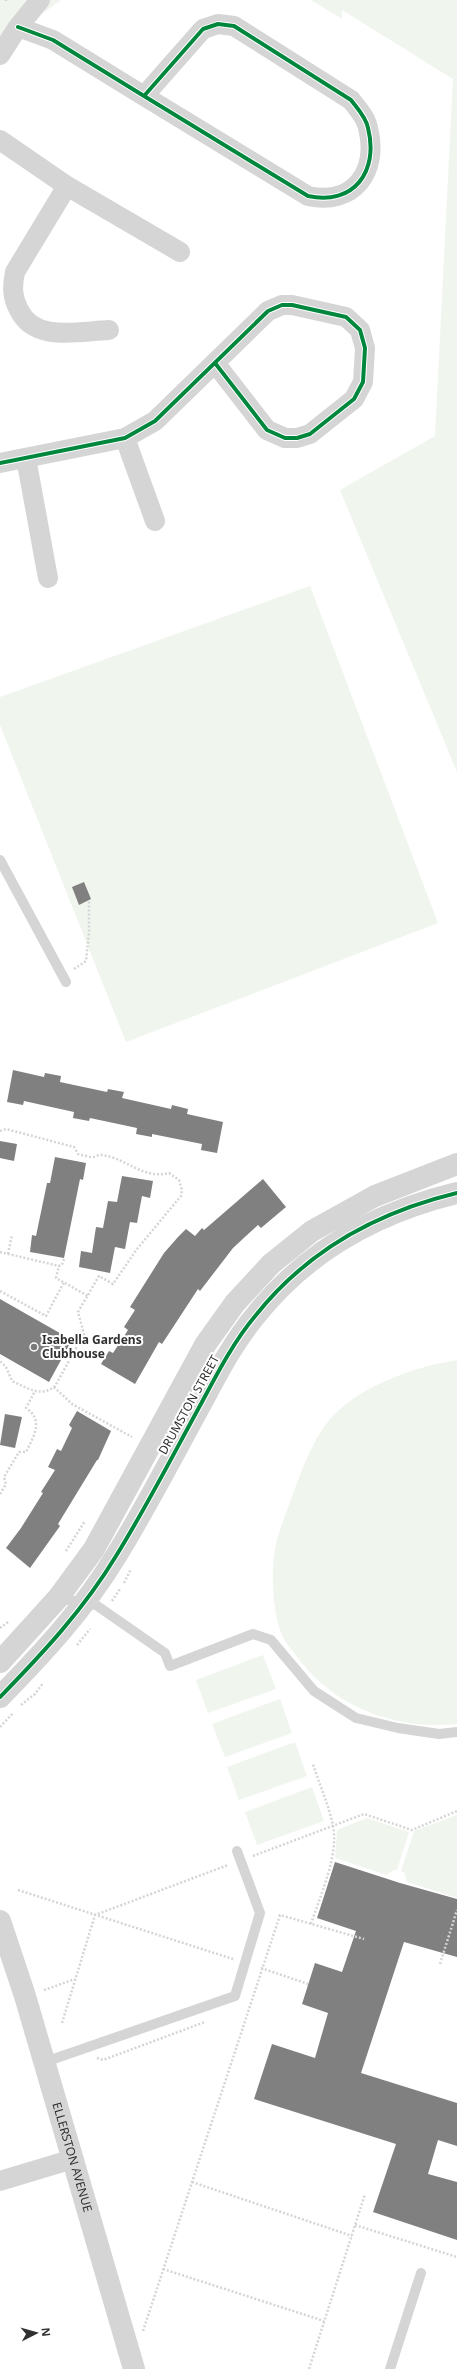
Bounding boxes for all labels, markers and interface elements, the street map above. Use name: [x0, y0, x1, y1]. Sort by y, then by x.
place label: Isabella Gardens Clubhouse: [42, 1331, 142, 1362]
marker: Isabella Gardens Clubhouse: [29, 1342, 39, 1352]
street label: DRUMSTON STREET: [154, 1352, 223, 1458]
street label: ELLERSTON AVENUE: [48, 2100, 97, 2214]
north arrow: [16, 2313, 56, 2353]
text: N: [39, 2327, 54, 2337]

